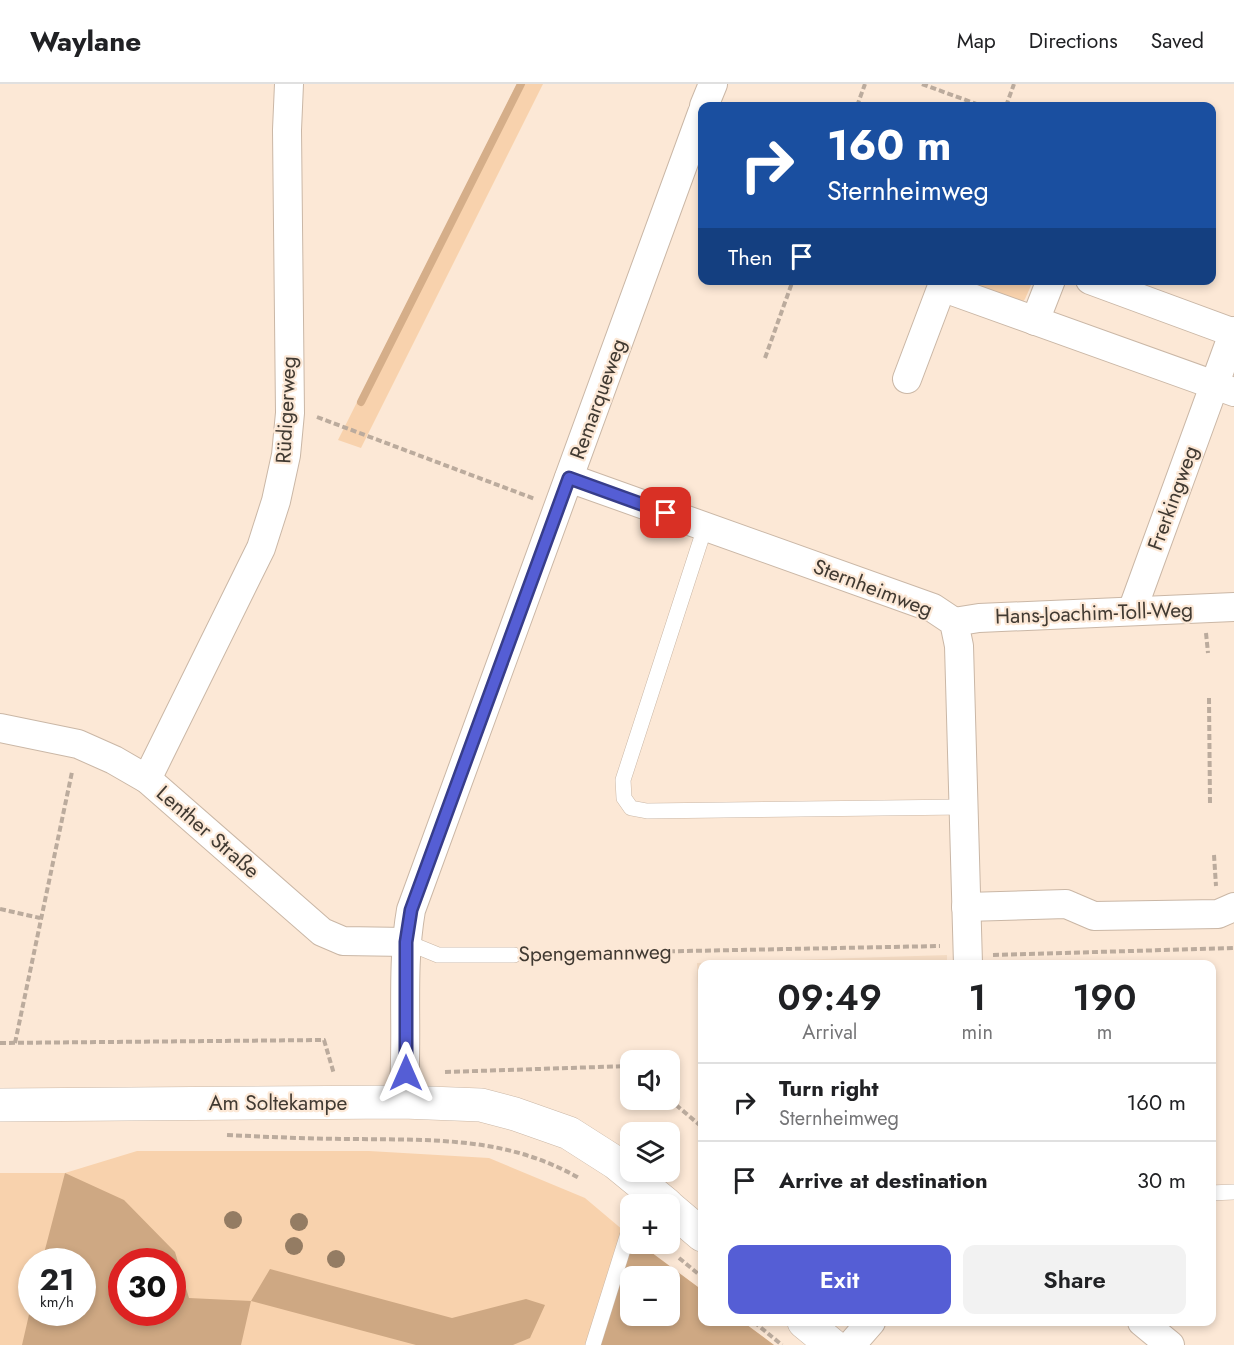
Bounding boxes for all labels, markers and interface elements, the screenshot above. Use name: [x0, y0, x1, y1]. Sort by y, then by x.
text: Waylane: [30, 21, 141, 62]
text: Map: [957, 26, 996, 56]
text: Directions: [1029, 26, 1118, 56]
text: Saved: [1151, 26, 1204, 56]
text: 160 m: [827, 115, 951, 176]
icon: right: [728, 126, 806, 204]
text: Sternheimweg: [827, 171, 989, 210]
icon: arrive: [785, 240, 818, 273]
text: Then: [728, 241, 773, 273]
street label: Remarqueweg: [562, 335, 634, 463]
street label: Rüdigerweg: [268, 355, 304, 465]
street label: Frerkingweg: [1140, 441, 1206, 555]
pin: [640, 487, 691, 538]
icon: arrive: [649, 496, 682, 529]
street label: Sternheimweg: [809, 551, 937, 625]
street label: Hans-Joachim-Toll-Weg: [995, 595, 1193, 631]
street label: Lenther Straße: [150, 779, 266, 885]
street label: Spengemannweg: [518, 937, 672, 969]
text: 09:49: [778, 971, 882, 1023]
text: 1: [968, 971, 986, 1023]
text: 190: [1073, 971, 1136, 1023]
text: Arrival: [802, 1018, 857, 1047]
text: min: [962, 1018, 993, 1047]
text: m: [1097, 1018, 1112, 1047]
position arrow: [374, 1041, 438, 1105]
map controls: [620, 1050, 680, 1326]
button: sound: [620, 1050, 680, 1110]
text: Turn right: [779, 1072, 879, 1104]
icon: right: [728, 1086, 761, 1119]
text: 160 m: [1126, 1086, 1186, 1118]
street label: Am Soltekampe: [209, 1088, 348, 1118]
text: Sternheimweg: [779, 1104, 899, 1133]
button: layers: [620, 1122, 680, 1182]
icon: arrive: [728, 1164, 761, 1197]
text: Arrive at destination: [779, 1164, 988, 1196]
text: 30 m: [1137, 1164, 1186, 1196]
button: +: [620, 1194, 680, 1254]
button: Exit: [728, 1245, 951, 1314]
button: Share: [963, 1245, 1186, 1314]
speed limit sign: 30: [108, 1248, 186, 1326]
text: 21: [40, 1258, 74, 1301]
button: −: [620, 1266, 680, 1326]
text: km/h: [40, 1291, 74, 1313]

